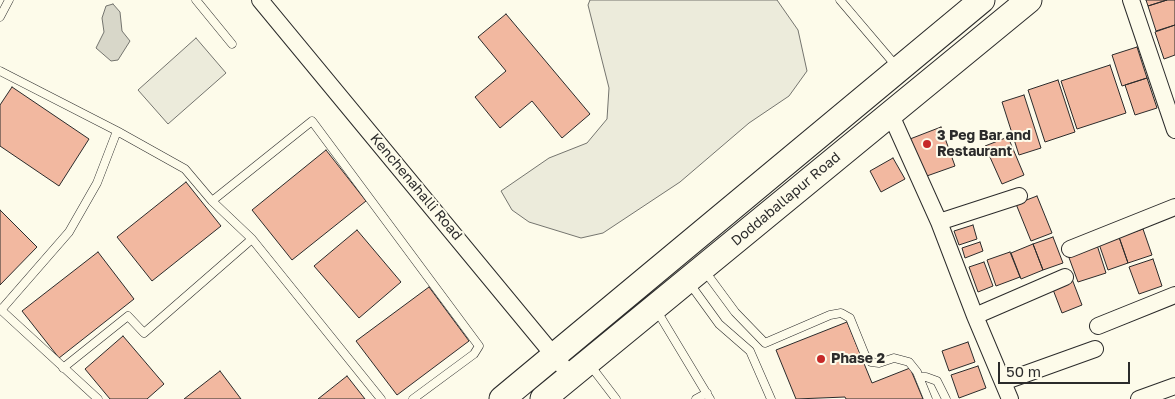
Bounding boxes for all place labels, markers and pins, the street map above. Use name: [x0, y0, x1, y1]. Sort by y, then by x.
place label: 3 Peg Bar and Restaurant: [937, 128, 1031, 160]
marker: 3 Peg Bar and Restaurant: [921, 138, 933, 150]
place label: Phase 2: [831, 351, 885, 367]
marker: Phase 2: [815, 353, 827, 365]

